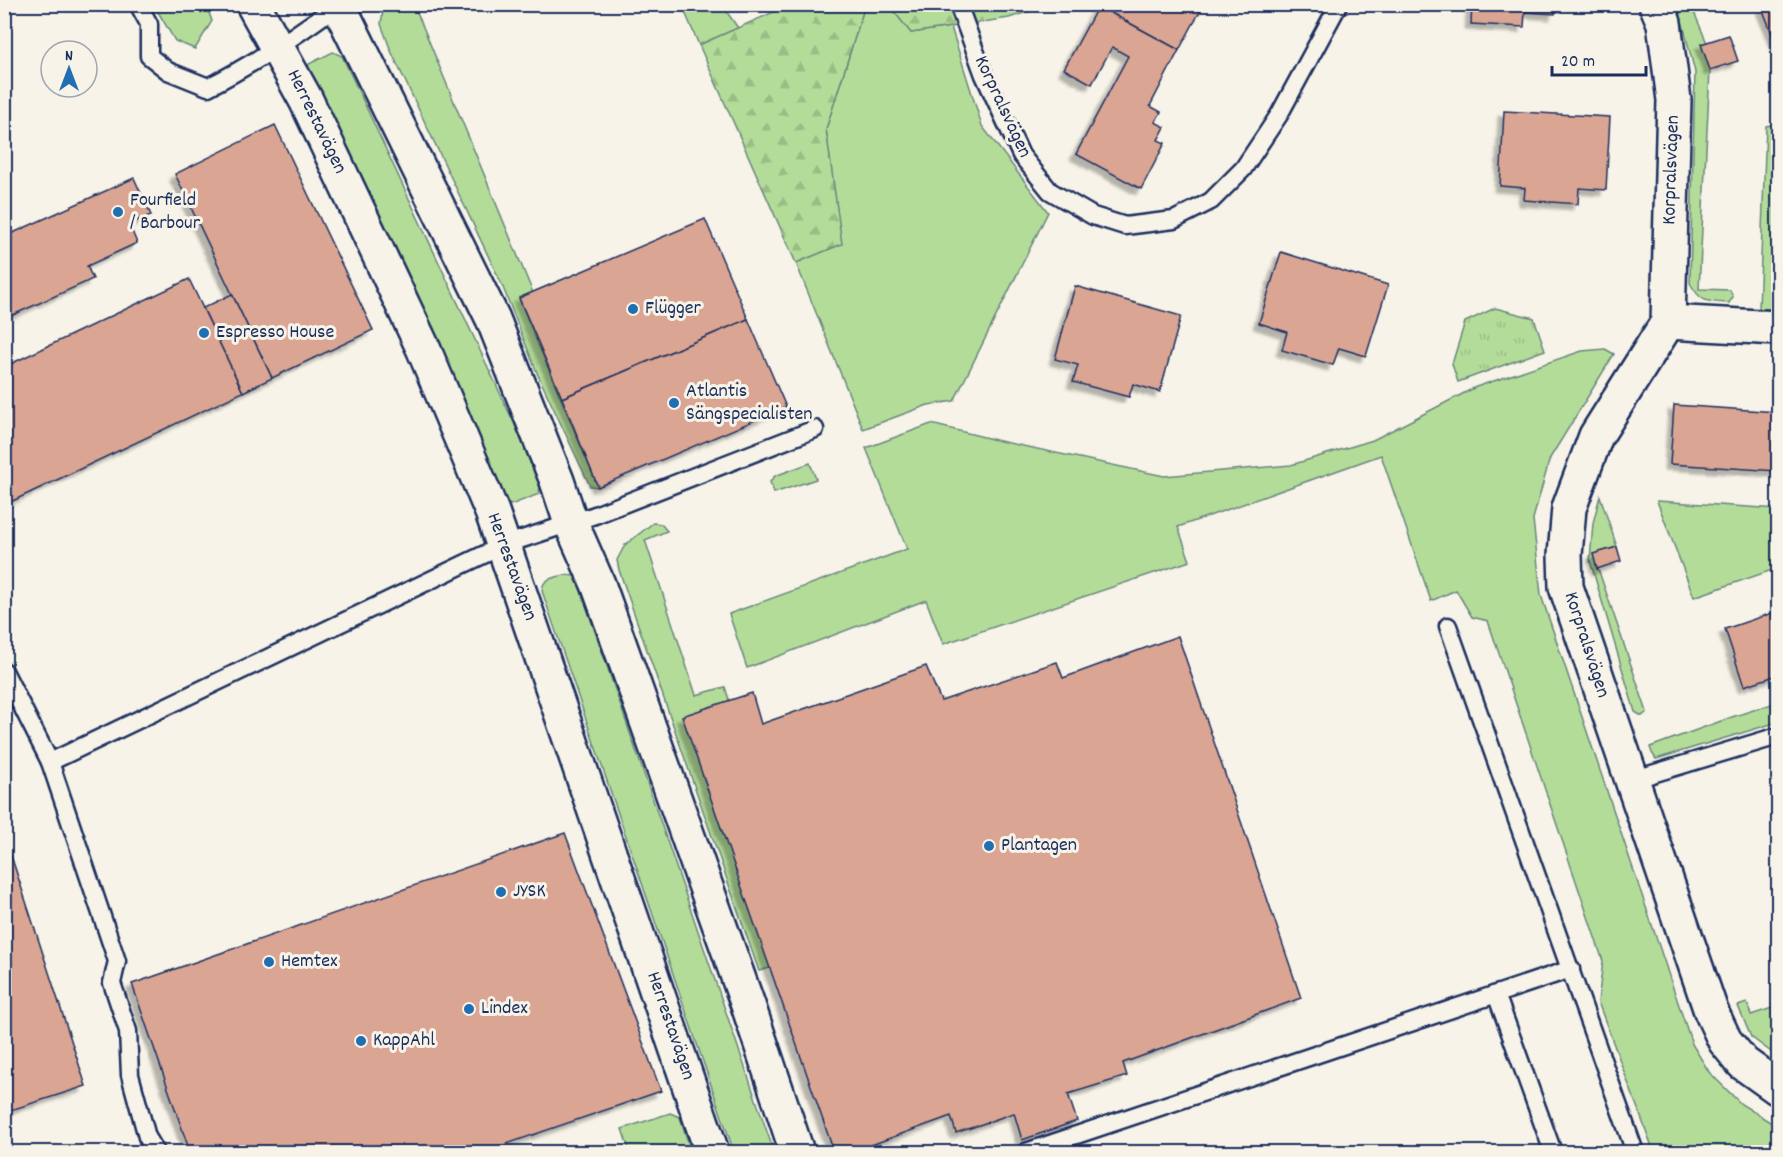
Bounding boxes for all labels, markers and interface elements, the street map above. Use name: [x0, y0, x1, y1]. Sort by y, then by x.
north arrow: [39, 39, 99, 99]
scale bar: [1552, 39, 1646, 77]
text: N: [65, 45, 73, 68]
text: 20 m: [1561, 50, 1595, 75]
street label: Korpralsvägen: [966, 51, 1038, 163]
street label: Herrestavägen: [279, 65, 353, 179]
street label: Korpralsvägen: [1656, 115, 1688, 225]
place label: Fourfield / Barbour: [130, 187, 201, 238]
marker: Fourfield / Barbour: [111, 205, 125, 219]
place label: Flügger: [645, 295, 702, 323]
marker: Flügger: [626, 302, 640, 316]
place label: Espresso House: [216, 319, 334, 347]
marker: Espresso House: [197, 326, 211, 340]
place label: Atlantis Sängspecialisten: [686, 378, 813, 429]
marker: Atlantis Sängspecialisten: [667, 396, 681, 410]
street label: Herrestavägen: [479, 509, 543, 625]
street label: Korpralsvägen: [1556, 588, 1616, 702]
place label: Plantagen: [1001, 832, 1077, 860]
marker: Plantagen: [982, 839, 996, 853]
place label: JYSK: [513, 878, 546, 906]
marker: JYSK: [494, 885, 508, 899]
place label: Hemtex: [281, 948, 338, 976]
marker: Hemtex: [262, 955, 276, 969]
street label: Herrestavägen: [638, 968, 702, 1084]
place label: Lindex: [481, 995, 528, 1023]
marker: Lindex: [462, 1002, 476, 1016]
place label: KappAhl: [373, 1027, 435, 1055]
marker: KappAhl: [354, 1034, 368, 1048]

